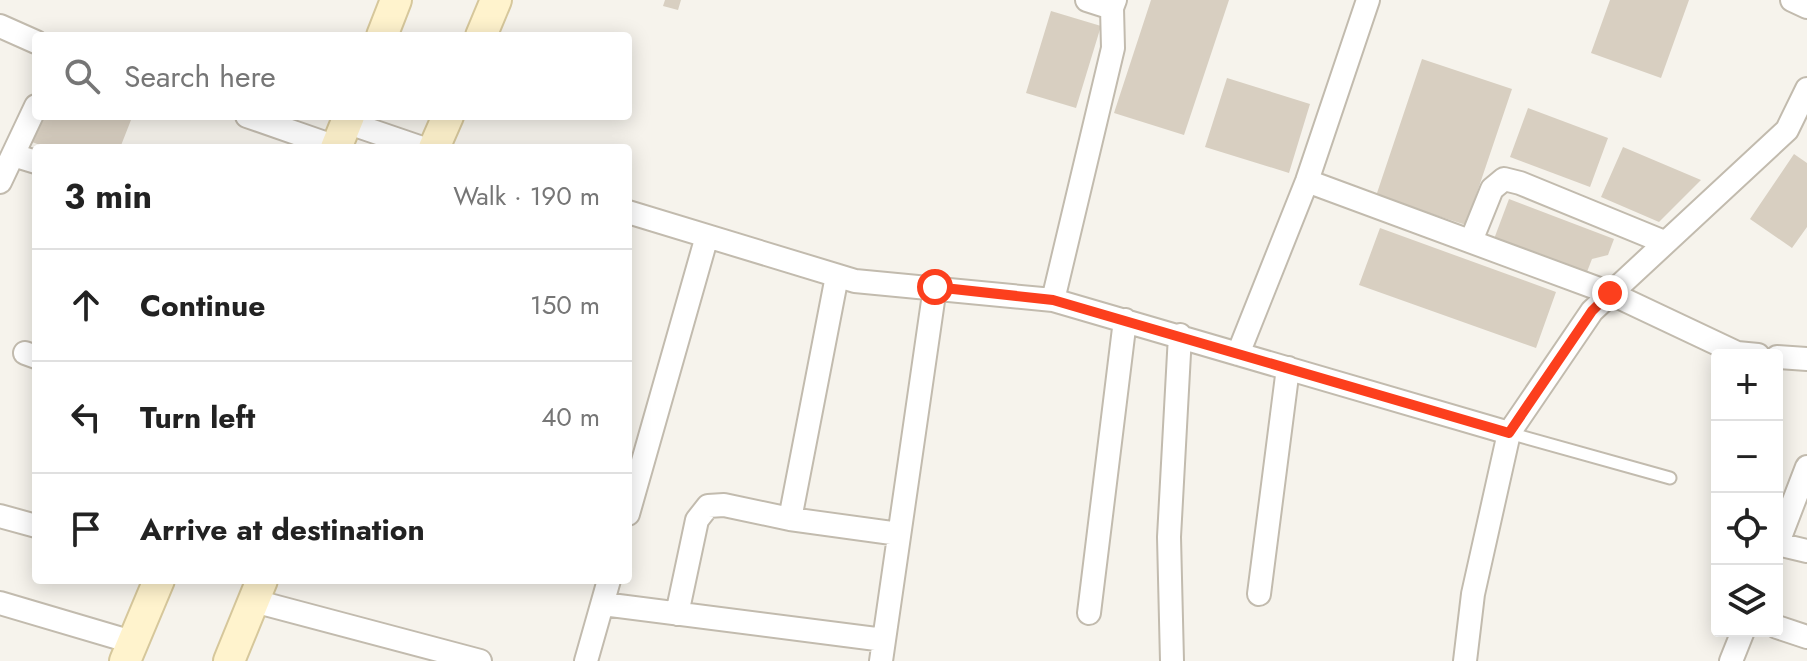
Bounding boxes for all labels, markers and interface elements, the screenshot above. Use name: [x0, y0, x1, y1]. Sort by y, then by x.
search box: [32, 32, 632, 120]
icon: search: [60, 54, 104, 98]
text: Search here: [124, 55, 276, 98]
text: 3 min: [64, 172, 152, 221]
text: Walk · 190 m: [453, 177, 600, 215]
route start: [917, 269, 953, 305]
route end: [1592, 275, 1628, 311]
icon: ahead: [64, 283, 108, 327]
text: Continue: [140, 284, 266, 327]
text: 150 m: [530, 286, 600, 324]
map controls: [1711, 349, 1783, 637]
button: +: [1711, 349, 1783, 421]
icon: left: [64, 395, 108, 439]
text: Turn left: [140, 396, 255, 439]
text: 40 m: [541, 398, 600, 436]
button: −: [1711, 421, 1783, 493]
button: locate: [1711, 493, 1783, 565]
icon: arrive: [64, 507, 108, 551]
text: Arrive at destination: [140, 508, 425, 551]
button: layers: [1711, 565, 1783, 637]

